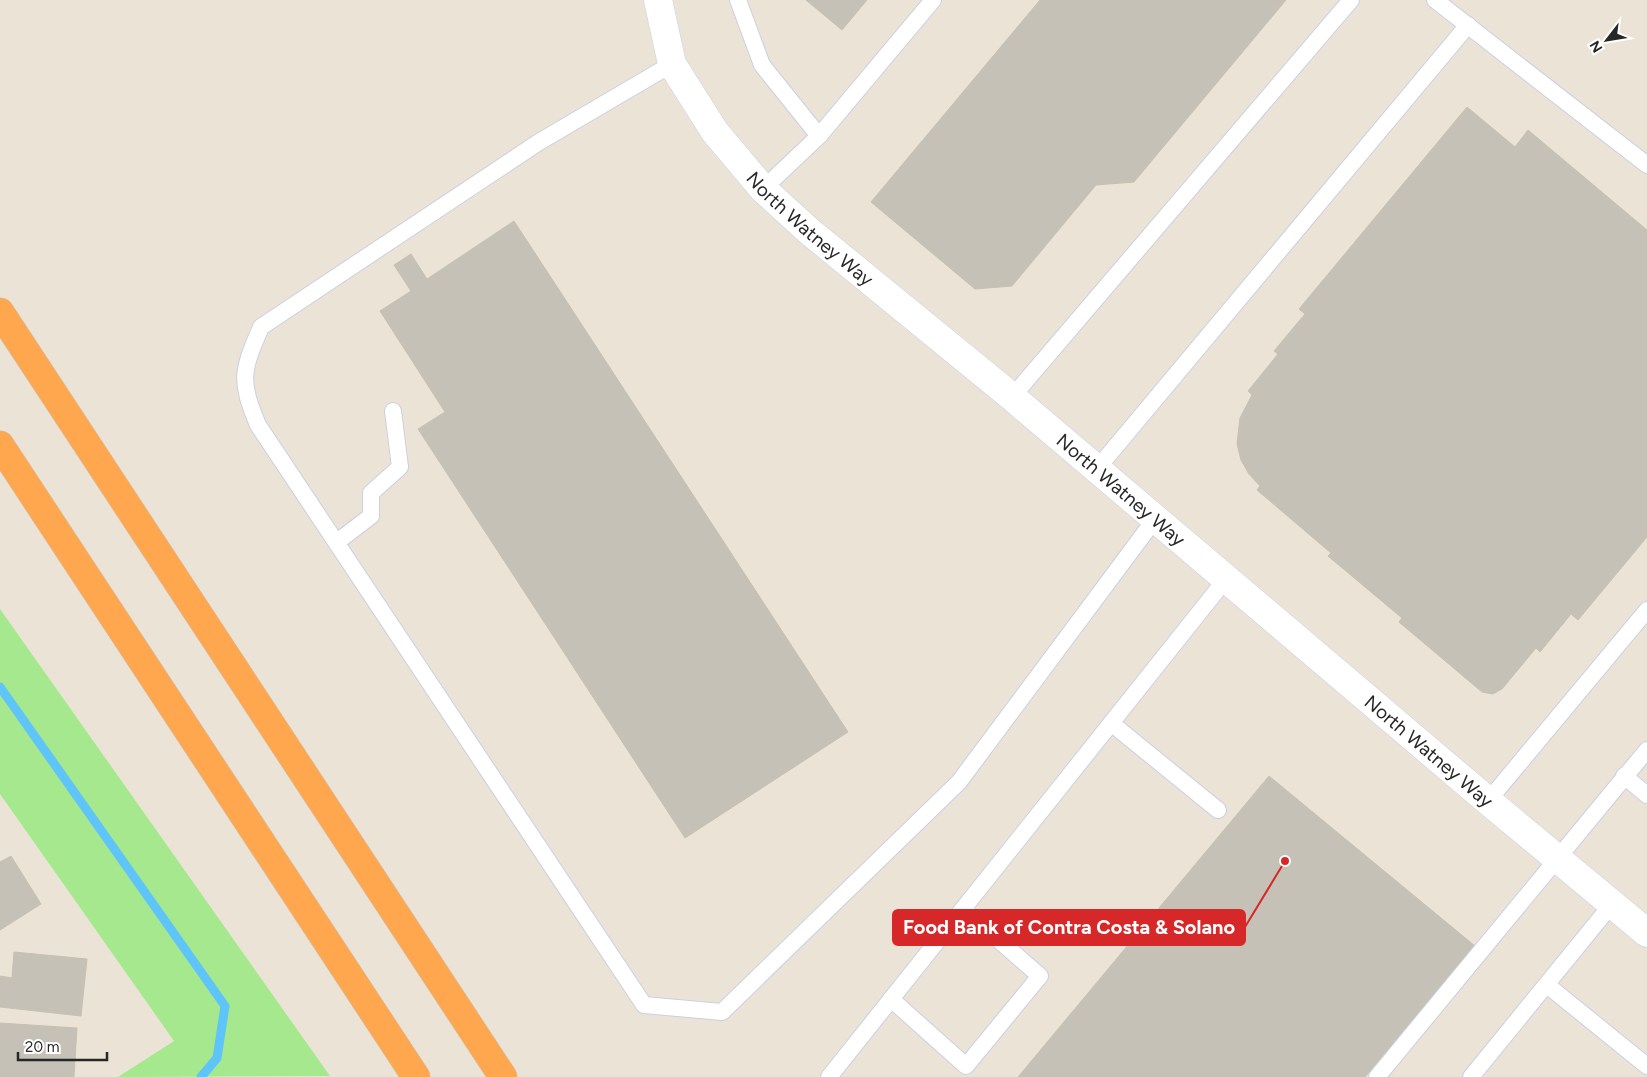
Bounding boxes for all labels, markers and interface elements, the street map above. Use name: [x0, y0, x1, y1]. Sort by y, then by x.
north arrow: [1582, 15, 1632, 65]
text: N: [1586, 37, 1606, 55]
street label: North Watney Way: [741, 167, 878, 291]
street label: North Watney Way: [1052, 429, 1190, 551]
street label: North Watney Way: [1360, 690, 1498, 812]
callout: Food Bank of Contra Costa & Solano: [893, 910, 1245, 945]
text: Food Bank of Contra Costa & Solano: [903, 915, 1235, 939]
scale bar: [18, 1030, 106, 1062]
text: 20 m: [25, 1038, 59, 1056]

